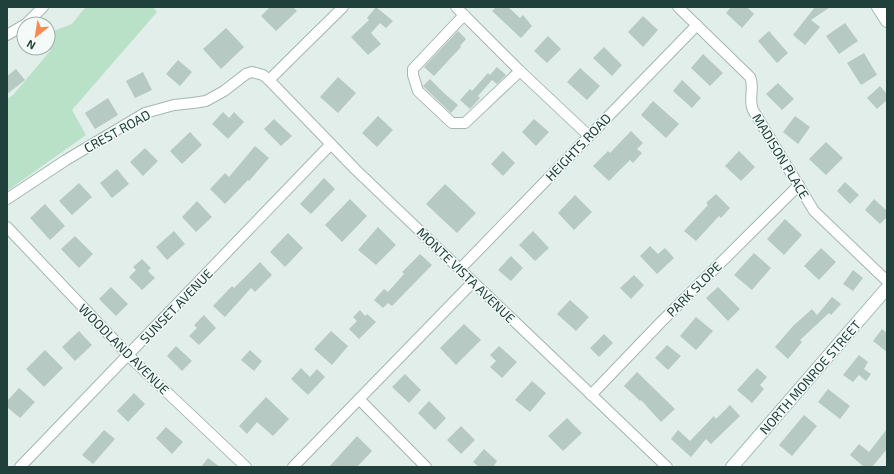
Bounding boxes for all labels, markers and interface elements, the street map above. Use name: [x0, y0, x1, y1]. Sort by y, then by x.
north arrow: [16, 16, 56, 56]
text: N: [24, 37, 37, 53]
street label: CREST ROAD: [81, 106, 153, 156]
street label: HEIGHTS ROAD: [542, 110, 614, 184]
street label: MADISON PLACE: [749, 110, 813, 202]
street label: MONTE VISTA AVENUE: [414, 224, 518, 326]
street label: PARK SLOPE: [663, 258, 725, 320]
street label: SUNSET AVENUE: [136, 265, 216, 347]
street label: WOODLAND AVENUE: [75, 300, 173, 398]
street label: NORTH MONROE STREET: [756, 316, 864, 437]

